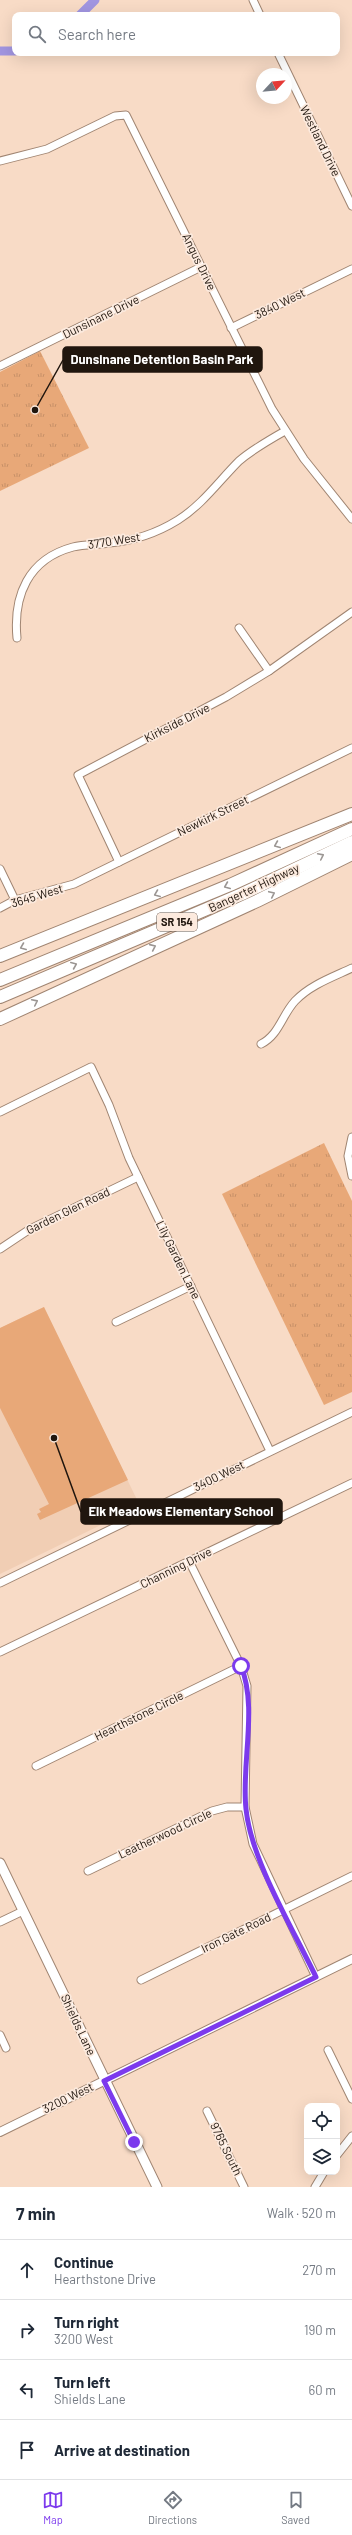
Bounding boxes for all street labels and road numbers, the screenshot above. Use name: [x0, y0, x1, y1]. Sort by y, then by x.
street label: Westland Drive: [298, 103, 344, 178]
street label: Angus Drive: [180, 231, 220, 292]
street label: 3840 West: [252, 285, 307, 321]
street label: Dunsinane Drive: [60, 292, 141, 341]
street label: 3770 West: [87, 529, 141, 551]
street label: Kirkside Drive: [141, 700, 212, 745]
street label: Newkirk Street: [175, 792, 251, 838]
street label: Bangerter Highway: [206, 860, 302, 914]
street label: 3645 West: [9, 880, 65, 910]
road number: SR 154: [157, 913, 197, 931]
street label: Garden Glen Road: [23, 1184, 112, 1236]
street label: Lily Garden Lane: [154, 1218, 204, 1301]
street label: 3400 West: [191, 1457, 246, 1493]
street label: Channing Drive: [137, 1544, 214, 1590]
street label: Hearthstone Circle: [92, 1687, 185, 1743]
street label: Leatherwood Circle: [116, 1805, 214, 1861]
street label: Iron Gate Road: [198, 1909, 273, 1955]
street label: Shields Lane: [59, 1992, 99, 2058]
street label: 3200 West: [40, 2079, 95, 2115]
street label: 9765 South: [208, 2120, 246, 2177]

